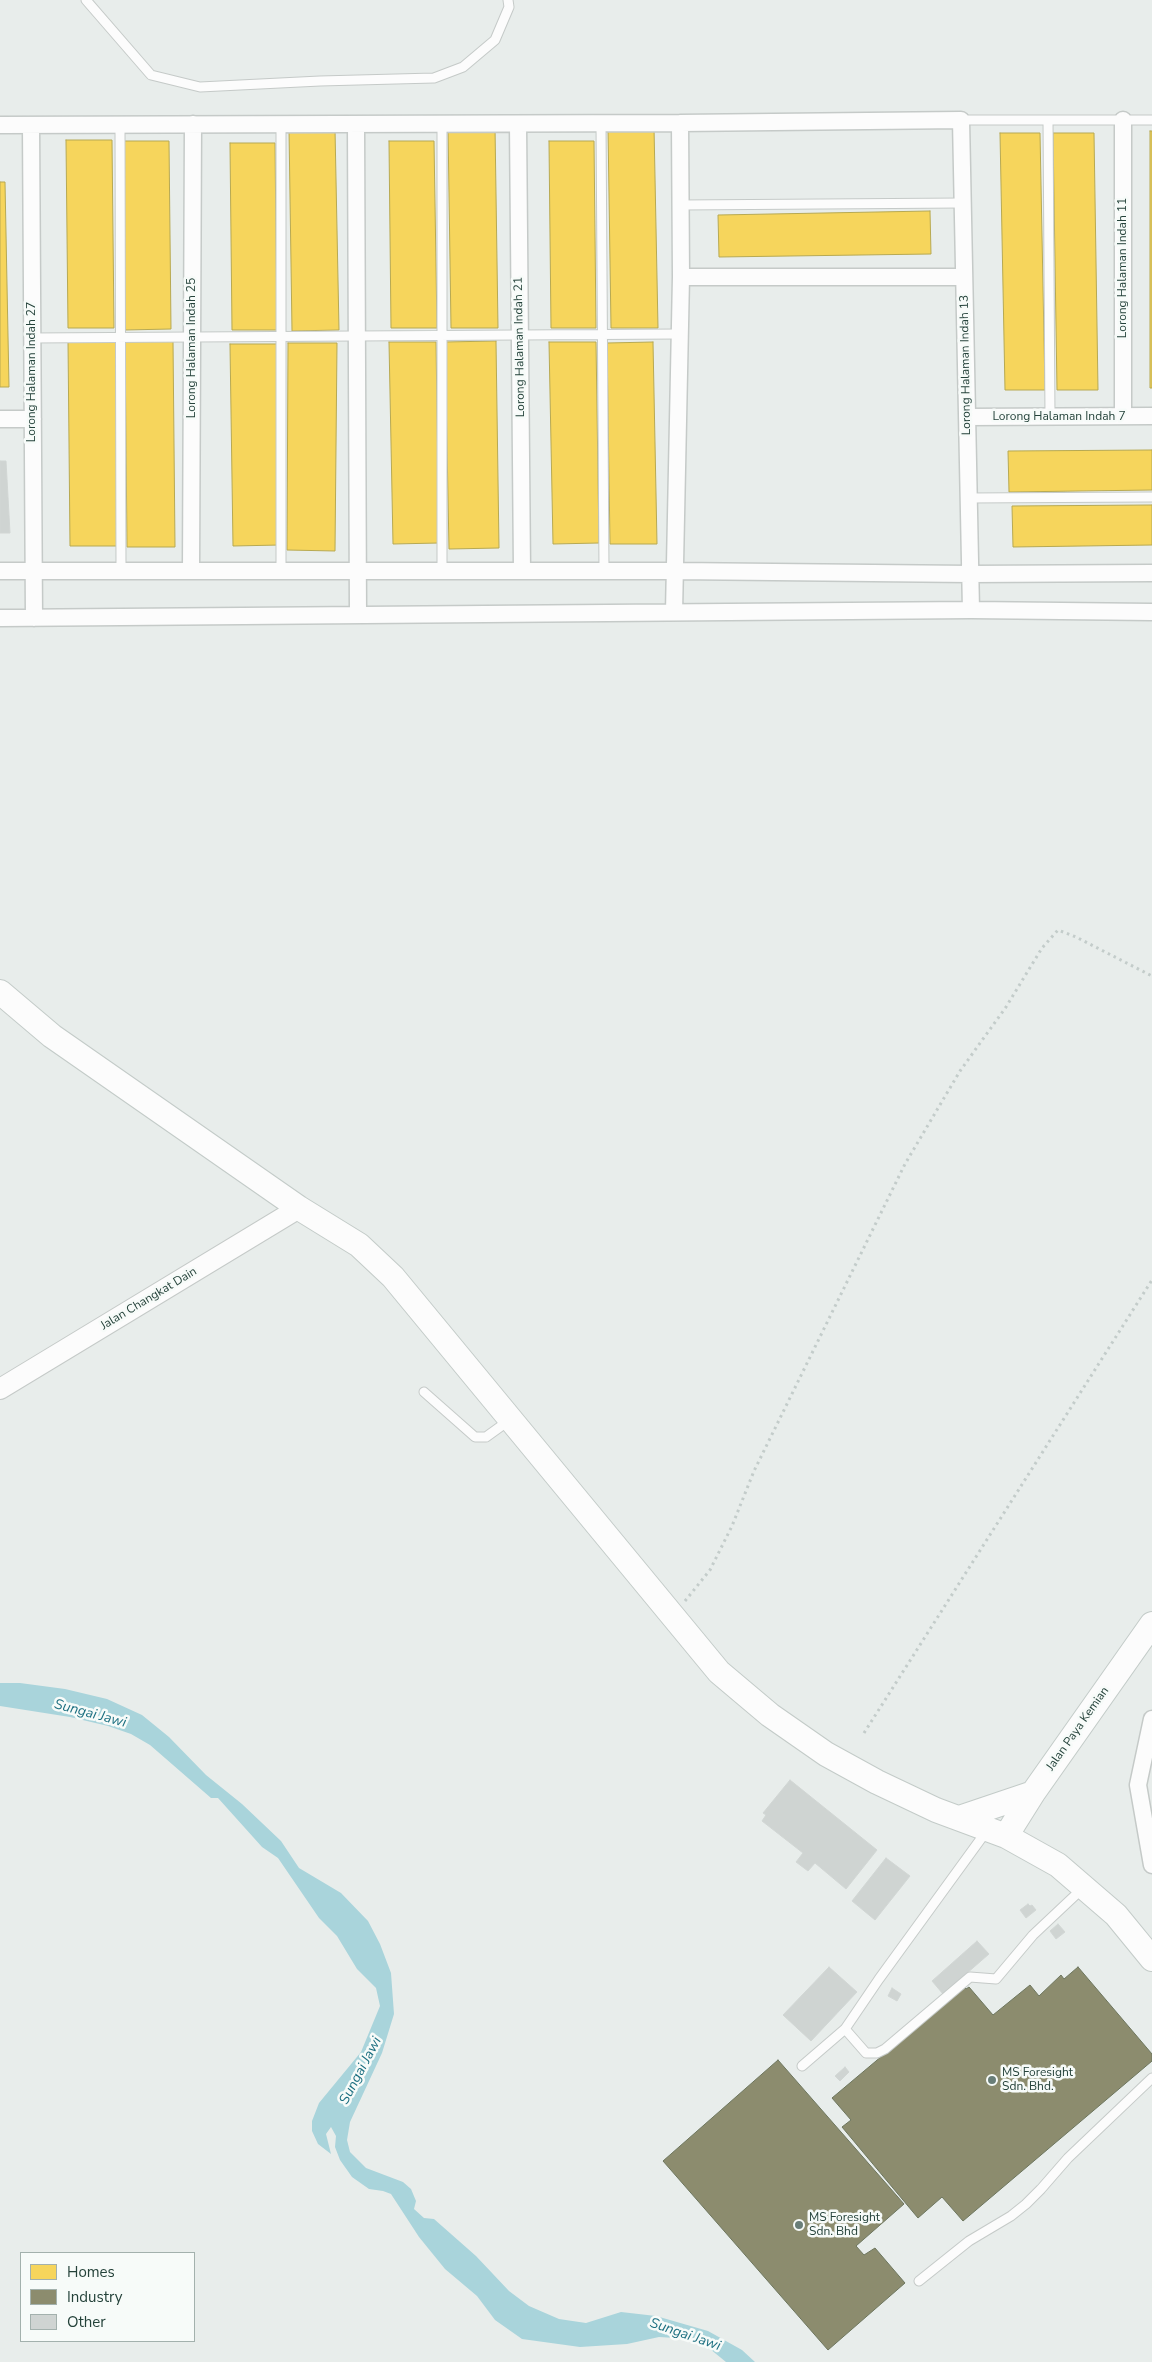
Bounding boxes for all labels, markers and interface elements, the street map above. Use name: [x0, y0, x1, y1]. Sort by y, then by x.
street label: Lorong Halaman Indah 11: [1116, 198, 1130, 338]
street label: Lorong Halaman Indah 21: [512, 277, 528, 417]
street label: Lorong Halaman Indah 25: [185, 278, 199, 418]
street label: Lorong Halaman Indah 13: [958, 295, 974, 435]
street label: Lorong Halaman Indah 27: [25, 302, 39, 442]
street label: Lorong Halaman Indah 7: [992, 410, 1126, 424]
street label: Jalan Changkat Dain: [98, 1265, 200, 1333]
street label: Jalan Paya Kemian: [1044, 1684, 1112, 1774]
water label: Sungai Jawi: [52, 1696, 128, 1732]
water label: Sungai Jawi: [336, 2034, 386, 2108]
place label: MS Foresight Sdn. Bhd.: [1002, 2066, 1073, 2094]
marker: MS Foresight Sdn. Bhd.: [986, 2074, 998, 2086]
place label: MS Foresight Sdn. Bhd: [809, 2211, 880, 2239]
marker: MS Foresight Sdn. Bhd: [793, 2219, 805, 2231]
legend: [20, 2252, 195, 2342]
text: Homes: [67, 2262, 115, 2282]
text: Industry: [67, 2287, 122, 2307]
text: Other: [67, 2312, 106, 2332]
water label: Sungai Jawi: [647, 2315, 723, 2355]

